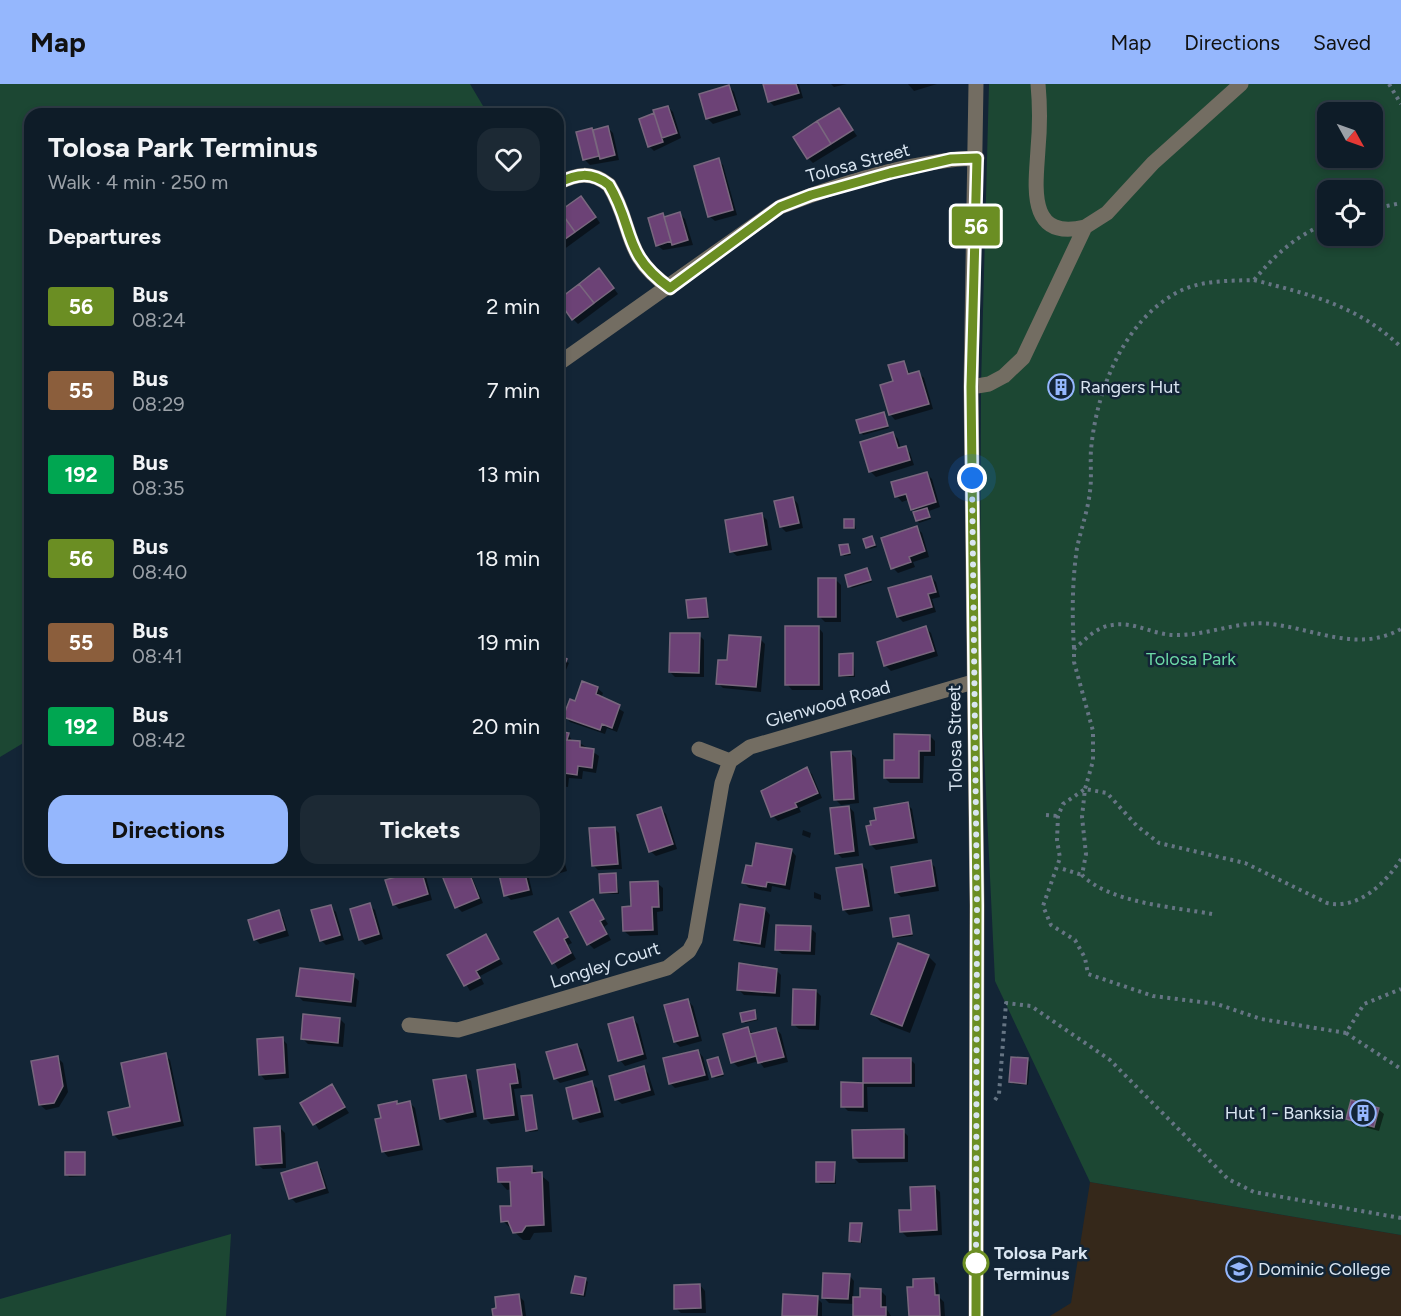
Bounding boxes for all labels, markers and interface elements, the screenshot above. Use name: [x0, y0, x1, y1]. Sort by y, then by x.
text: Map: [30, 25, 86, 59]
text: Map: [1110, 30, 1151, 55]
text: Directions: [1184, 30, 1280, 55]
text: Saved: [1313, 30, 1371, 55]
north arrow: [1317, 102, 1383, 168]
map controls: [1317, 102, 1383, 246]
button: heart: [477, 128, 540, 191]
text: Tolosa Park Terminus: [48, 130, 318, 164]
street label: Tolosa Street: [804, 139, 912, 187]
text: Walk · 4 min · 250 m: [48, 170, 228, 194]
button: locate: [1317, 180, 1383, 246]
line badge: 56: [949, 206, 1003, 246]
text: 56: [964, 214, 988, 239]
text: Departures: [48, 223, 161, 250]
text: Bus: [132, 281, 168, 308]
text: 2 min: [486, 293, 540, 320]
text: 56: [69, 294, 93, 319]
text: 08:24: [132, 308, 186, 332]
text: Bus: [132, 365, 168, 392]
building icon: Rangers Hut: [1046, 372, 1076, 402]
place label: Rangers Hut: [1080, 376, 1180, 398]
text: 7 min: [487, 377, 540, 404]
text: 55: [69, 378, 93, 403]
text: 08:29: [132, 392, 185, 416]
text: Bus: [132, 449, 168, 476]
text: 13 min: [477, 461, 540, 488]
text: 192: [64, 462, 98, 487]
your location: [957, 463, 987, 493]
text: 08:35: [132, 476, 185, 500]
text: Bus: [132, 533, 168, 560]
text: 18 min: [476, 545, 540, 572]
text: 56: [69, 546, 93, 571]
text: 08:40: [132, 560, 187, 584]
text: Bus: [132, 617, 168, 644]
text: 19 min: [477, 629, 540, 656]
text: 55: [69, 630, 93, 655]
text: 08:41: [132, 644, 183, 668]
park label: Tolosa Park: [1146, 648, 1236, 670]
street label: Glenwood Road: [763, 676, 893, 732]
street label: Tolosa Street: [943, 685, 967, 791]
text: Bus: [132, 701, 168, 728]
text: 20 min: [472, 713, 540, 740]
text: 192: [64, 714, 98, 739]
text: 08:42: [132, 728, 186, 752]
button: Directions: [48, 795, 288, 864]
button: Tickets: [300, 795, 540, 864]
street label: Longley Court: [547, 937, 663, 993]
building icon: Hut 1 - Banksia: [1348, 1098, 1378, 1128]
place label: Hut 1 - Banksia: [1225, 1102, 1344, 1124]
place label: Tolosa Park Terminus: [994, 1242, 1088, 1285]
marker: Tolosa Park Terminus: [963, 1250, 989, 1276]
school or university icon: Dominic College: [1224, 1254, 1254, 1284]
place label: Dominic College: [1258, 1258, 1390, 1280]

